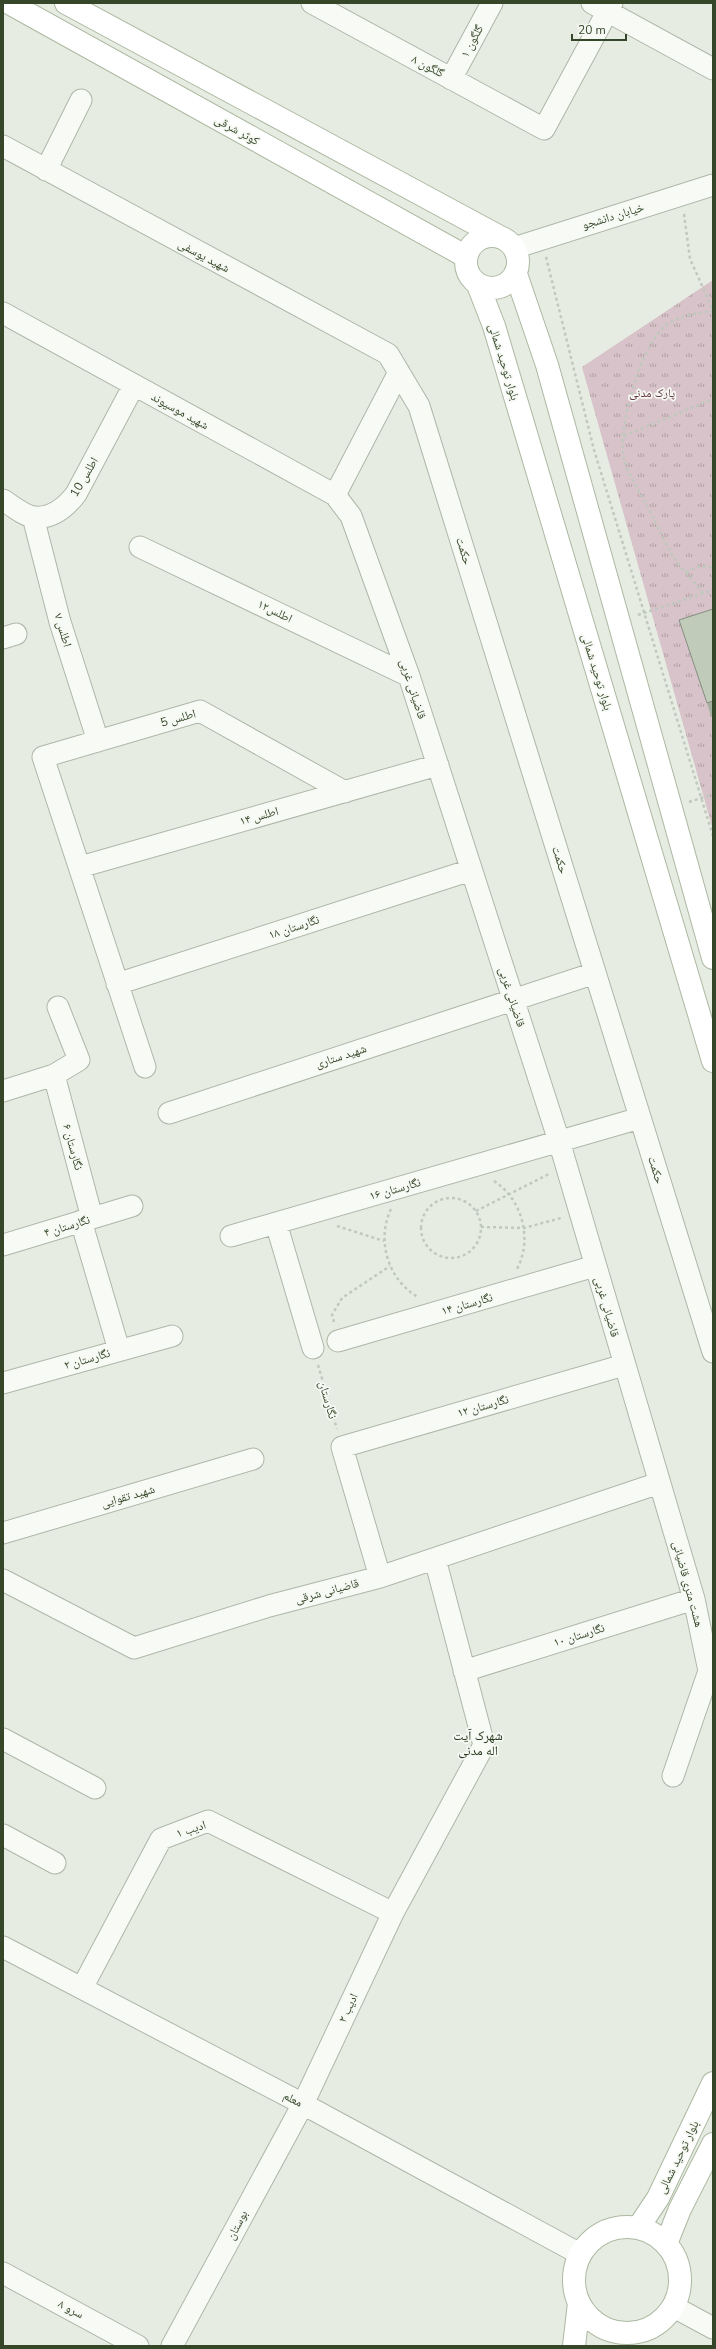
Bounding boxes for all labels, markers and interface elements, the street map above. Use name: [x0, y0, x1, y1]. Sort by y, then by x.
scale bar: [572, 16, 626, 42]
street label: گلگون ۱: [457, 22, 487, 60]
text: 20 m: [578, 22, 606, 38]
street label: گلگون ۸: [409, 51, 447, 81]
street label: کوثر شرقی: [212, 111, 262, 149]
street label: خیابان دانشجو: [580, 199, 646, 233]
street label: شهید یوسفی: [175, 236, 233, 276]
street label: بلوار توحید شمالی: [485, 322, 523, 402]
park label: پارک مدنی: [629, 385, 676, 401]
street label: شهید موسیوند: [148, 389, 212, 433]
street label: اطلس 10: [66, 454, 102, 500]
street label: حکمت: [452, 535, 476, 567]
street label: اطلس۱۲: [255, 596, 295, 626]
street label: اطلس ۷: [50, 611, 76, 649]
street label: بلوار توحید شمالی: [578, 632, 616, 712]
street label: قاضیانی غربی: [396, 657, 430, 721]
street label: اطلس 5: [158, 705, 198, 731]
street label: اطلس ۱۴: [238, 803, 280, 829]
street label: حکمت: [548, 844, 572, 876]
street label: نگارستان ۱۸: [266, 911, 322, 943]
street label: قاضیانی غربی: [495, 965, 529, 1029]
street label: شهید ستاری: [313, 1040, 369, 1072]
street label: نگارستان ۶: [59, 1122, 87, 1172]
street label: حکمت: [644, 1154, 668, 1186]
street label: نگارستان ۱۶: [367, 1174, 423, 1204]
street label: نگارستان ۴: [42, 1211, 92, 1241]
street label: قاضیانی غربی: [591, 1275, 623, 1339]
street label: نگارستان ۱۴: [439, 1289, 495, 1319]
street label: نگارستان ۲: [62, 1345, 112, 1373]
street label: نگارستان: [315, 1379, 341, 1421]
street label: نگارستان ۱۲: [455, 1391, 511, 1421]
street label: شهید تقوایی: [99, 1481, 157, 1511]
street label: هشت متری قاضیانی: [669, 1539, 707, 1629]
street label: قاضیانی شرقی: [293, 1575, 361, 1607]
street label: نگارستان ۱۰: [551, 1620, 607, 1650]
district label: شهرک آیت اله مدنی: [453, 1727, 503, 1760]
street label: ادیب ۱: [174, 1817, 208, 1841]
street label: ادیب ۲: [334, 1991, 362, 2025]
street label: معلم: [281, 2087, 305, 2111]
street label: بلوار توحید شمالی: [653, 2118, 703, 2196]
street label: بوستان: [223, 2207, 251, 2243]
street label: سرو ۸: [55, 2296, 87, 2322]

